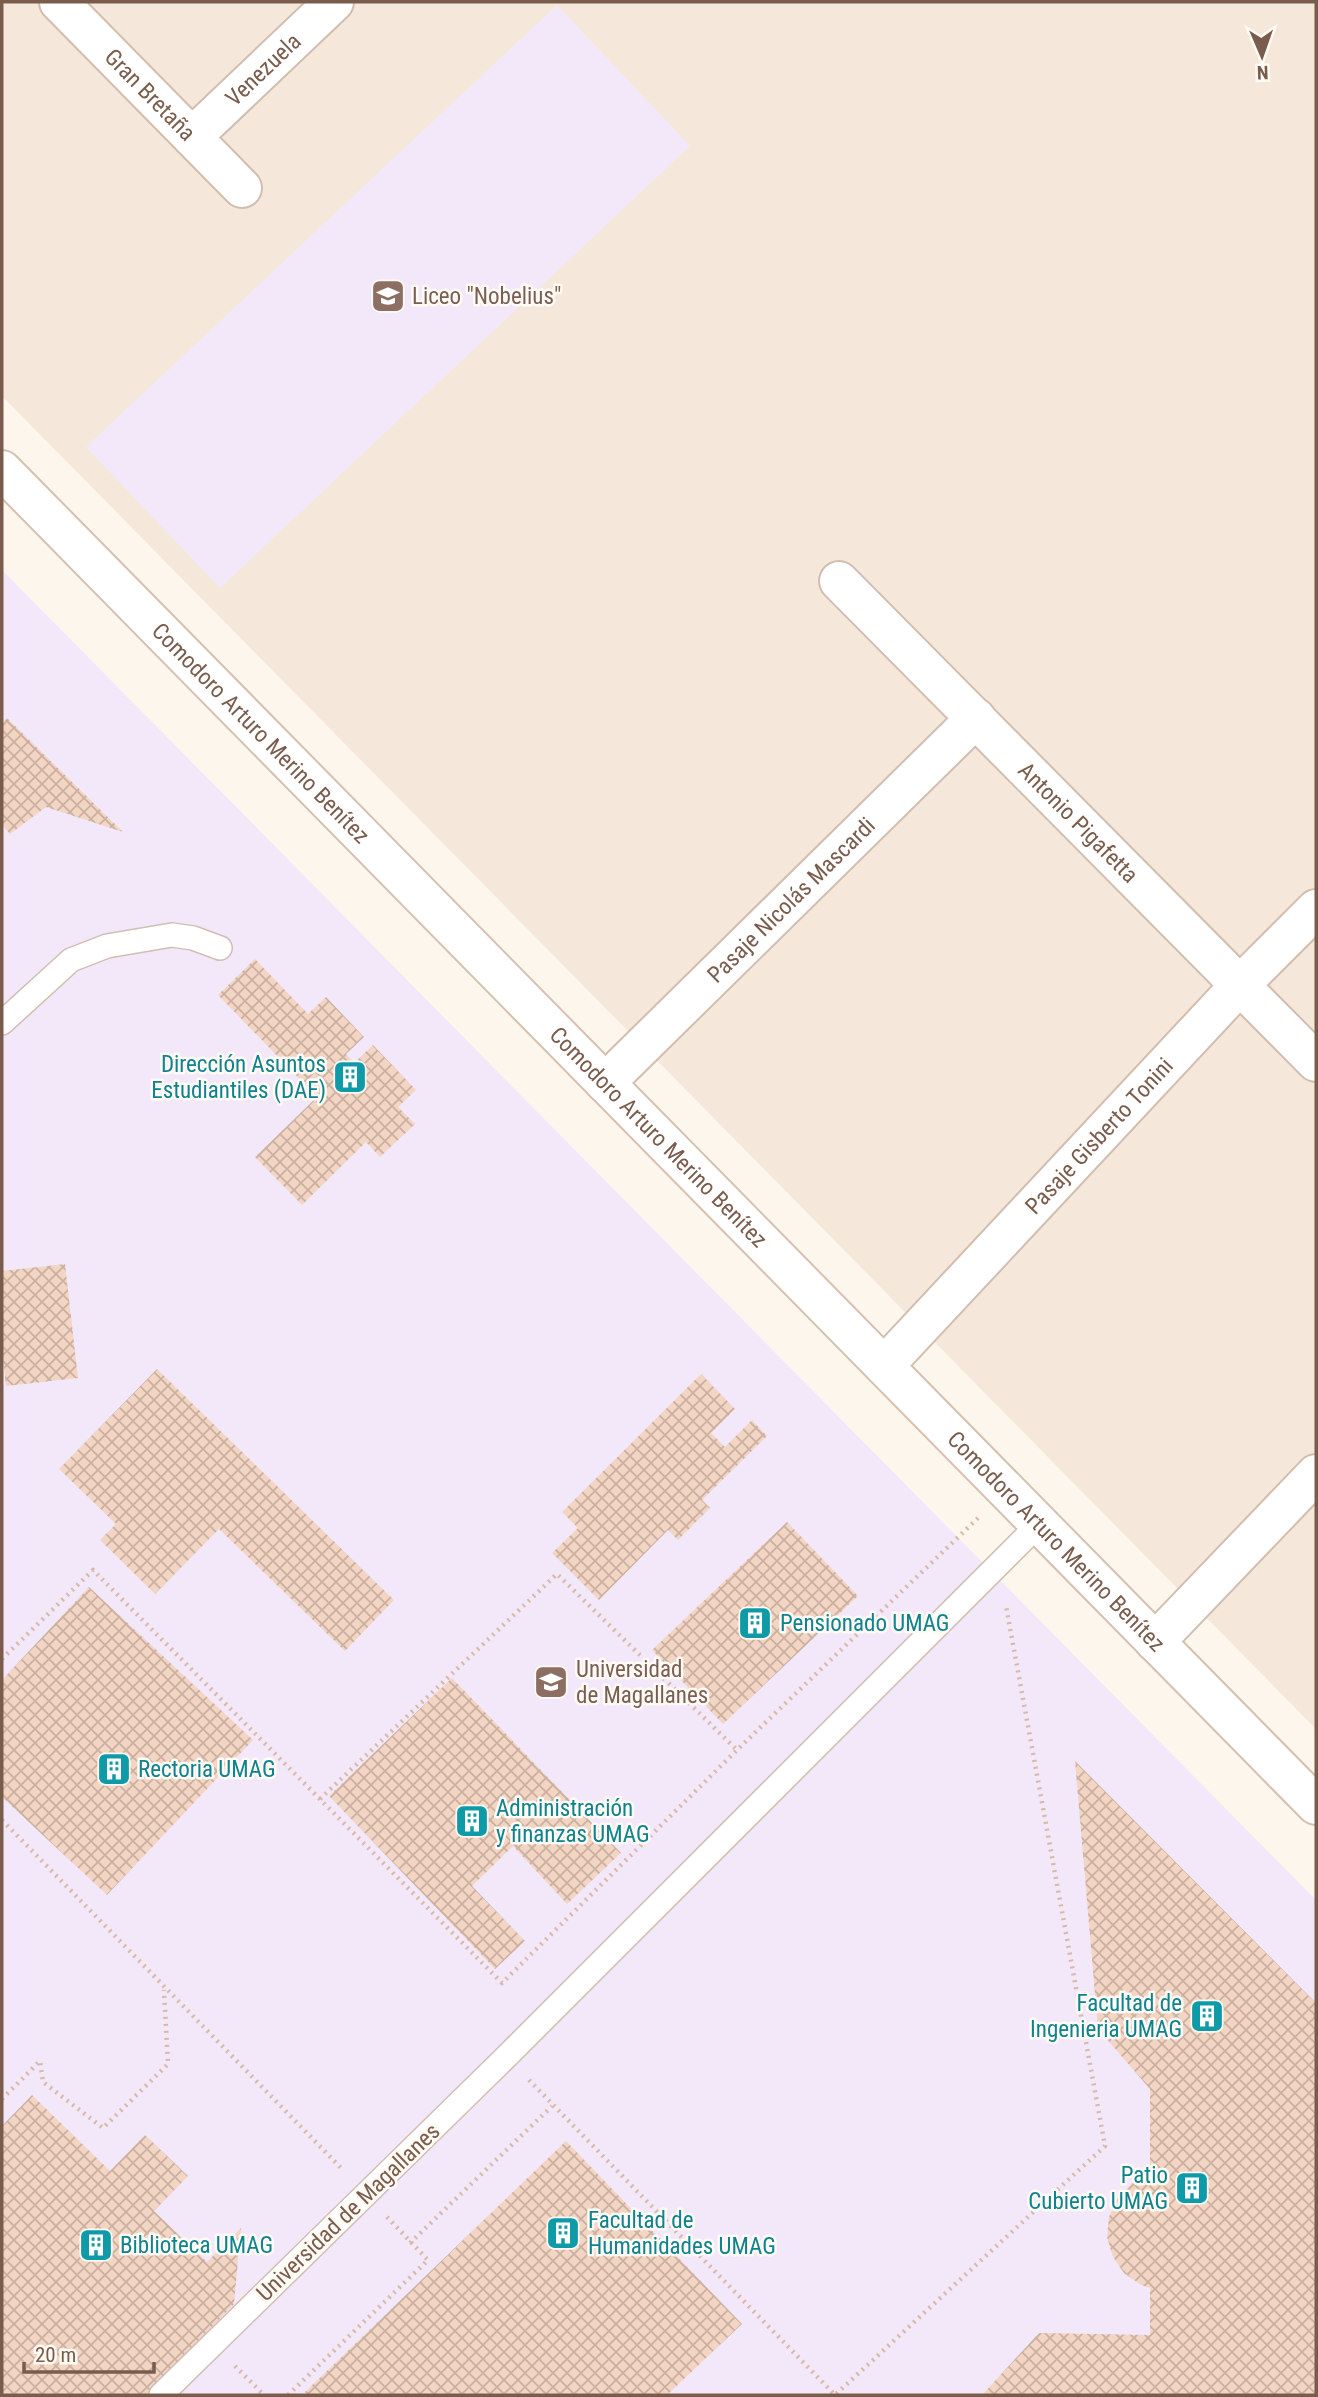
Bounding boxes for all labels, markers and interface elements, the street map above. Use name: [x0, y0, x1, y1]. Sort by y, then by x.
north arrow: [1227, 21, 1297, 91]
street label: Venezuela: [220, 28, 307, 112]
street label: Gran Bretaña: [99, 44, 201, 146]
text: N: [1256, 61, 1269, 84]
school or university icon: Liceo "Nobelius": [369, 277, 407, 315]
place label: Liceo "Nobelius": [412, 283, 561, 310]
street label: Comodoro Arturo Merino Benítez: [146, 617, 375, 849]
street label: Antonio Pigafetta: [1013, 757, 1143, 889]
street label: Pasaje Nicolás Mascardi: [702, 812, 881, 989]
street label: Comodoro Arturo Merino Benítez: [544, 1022, 773, 1253]
place label: Dirección Asuntos Estudiantiles (DAE): [151, 1051, 326, 1104]
street label: Pasaje Gisberto Tonini: [1020, 1053, 1179, 1220]
building icon: Dirección Asuntos Estudiantiles (DAE): [331, 1058, 369, 1096]
street label: Comodoro Arturo Merino Benítez: [942, 1426, 1170, 1657]
building icon: Pensionado UMAG: [736, 1604, 774, 1642]
place label: Pensionado UMAG: [780, 1610, 949, 1637]
place label: Universidad de Magallanes: [576, 1656, 708, 1709]
school or university icon: Universidad de Magallanes: [532, 1663, 570, 1701]
building icon: Rectoria UMAG: [95, 1750, 133, 1788]
place label: Rectoria UMAG: [138, 1756, 276, 1783]
place label: Administración y finanzas UMAG: [496, 1795, 650, 1848]
building icon: Administración y finanzas UMAG: [453, 1802, 491, 1840]
place label: Facultad de Ingenieria UMAG: [1030, 1990, 1182, 2043]
building icon: Facultad de Ingenieria UMAG: [1188, 1997, 1226, 2035]
street label: Universidad de Magallanes: [251, 2118, 445, 2307]
place label: Patio Cubierto UMAG: [1028, 2162, 1168, 2215]
building icon: Patio Cubierto UMAG: [1173, 2169, 1211, 2207]
place label: Facultad de Humanidades UMAG: [588, 2207, 776, 2260]
building icon: Facultad de Humanidades UMAG: [544, 2214, 582, 2252]
building icon: Biblioteca UMAG: [77, 2226, 115, 2264]
place label: Biblioteca UMAG: [120, 2232, 273, 2259]
scale bar: [24, 2330, 154, 2374]
text: 20 m: [35, 2343, 76, 2367]

